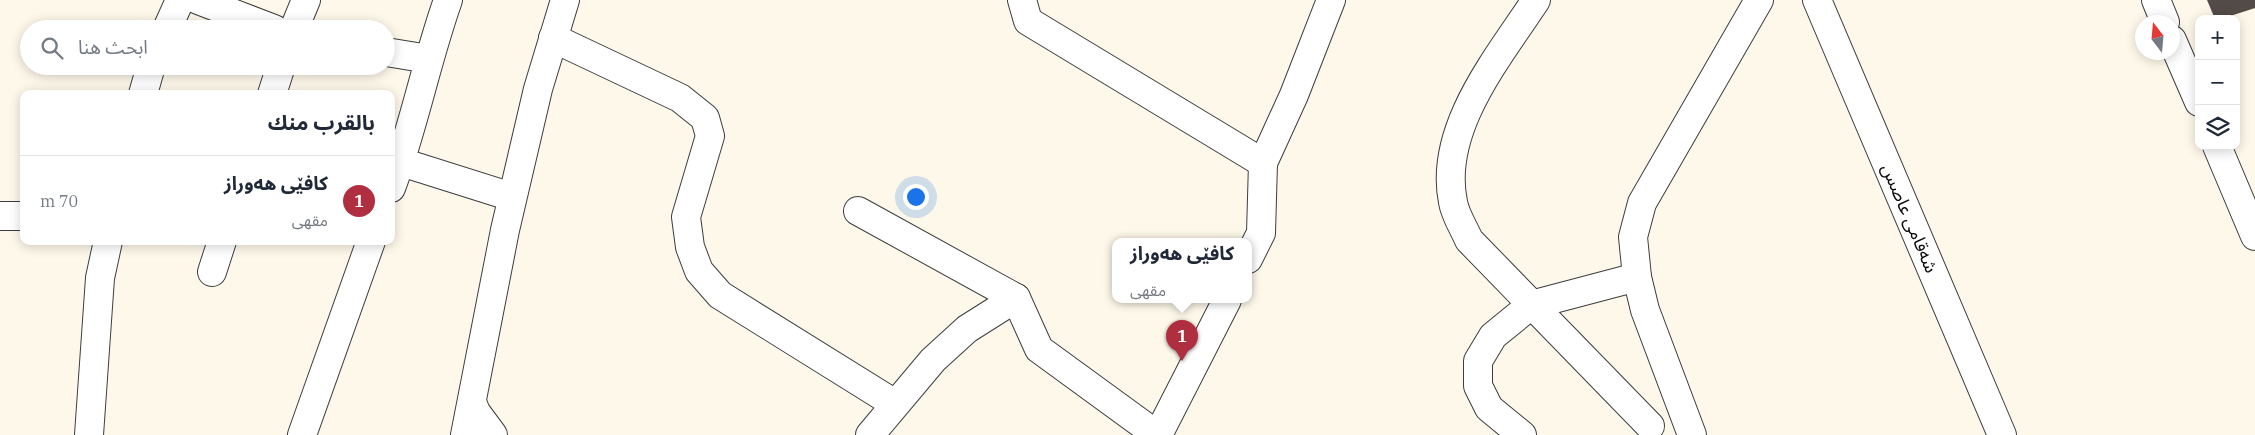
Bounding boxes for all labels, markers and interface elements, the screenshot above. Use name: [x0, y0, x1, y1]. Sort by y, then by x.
north arrow: [2135, 15, 2180, 60]
map controls: [2195, 15, 2240, 150]
button: +: [2195, 15, 2240, 60]
search box: [20, 20, 395, 75]
icon: search: [38, 34, 66, 62]
text: ابحث هنا: [78, 35, 148, 59]
button: −: [2195, 60, 2240, 105]
button: layers: [2195, 105, 2240, 150]
text: بالقرب منك: [268, 108, 375, 136]
street label: شه‌قامی عاصس: [1877, 160, 1943, 276]
text: کافێی هەوراز: [224, 171, 328, 195]
your location: [903, 184, 929, 210]
text: 70 m: [40, 191, 78, 211]
text: 1: [354, 191, 364, 211]
text: مقهى: [292, 210, 328, 230]
popup: [1112, 238, 1252, 303]
text: کافێی هەوراز: [1130, 241, 1234, 265]
text: مقهى: [1130, 280, 1166, 300]
pin: 1: [1166, 320, 1198, 361]

